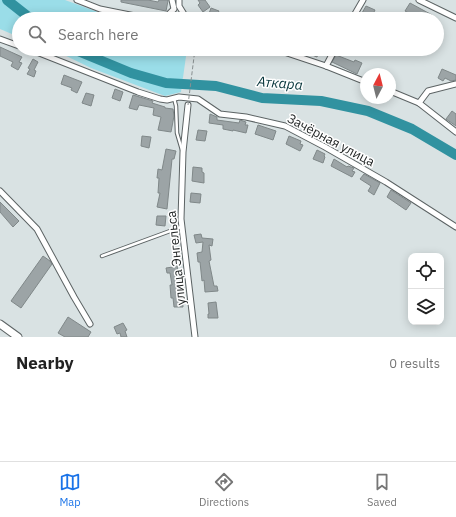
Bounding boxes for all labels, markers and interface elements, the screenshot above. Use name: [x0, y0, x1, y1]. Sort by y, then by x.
search box: [12, 12, 444, 56]
icon: search: [26, 23, 48, 45]
text: Search here: [58, 25, 138, 44]
north arrow: [360, 68, 396, 104]
water label: Аткара: [255, 72, 304, 94]
street label: Зачёрная улица: [284, 110, 378, 170]
street label: улица Энгельса: [163, 210, 189, 306]
map controls: [408, 253, 444, 325]
button: locate: [408, 253, 444, 289]
button: layers: [408, 289, 444, 325]
text: Nearby: [16, 352, 74, 374]
text: 0 results: [389, 355, 440, 372]
tab: Map: [59, 471, 81, 509]
tab: Directions: [199, 471, 249, 509]
tab: Saved: [367, 471, 397, 509]

